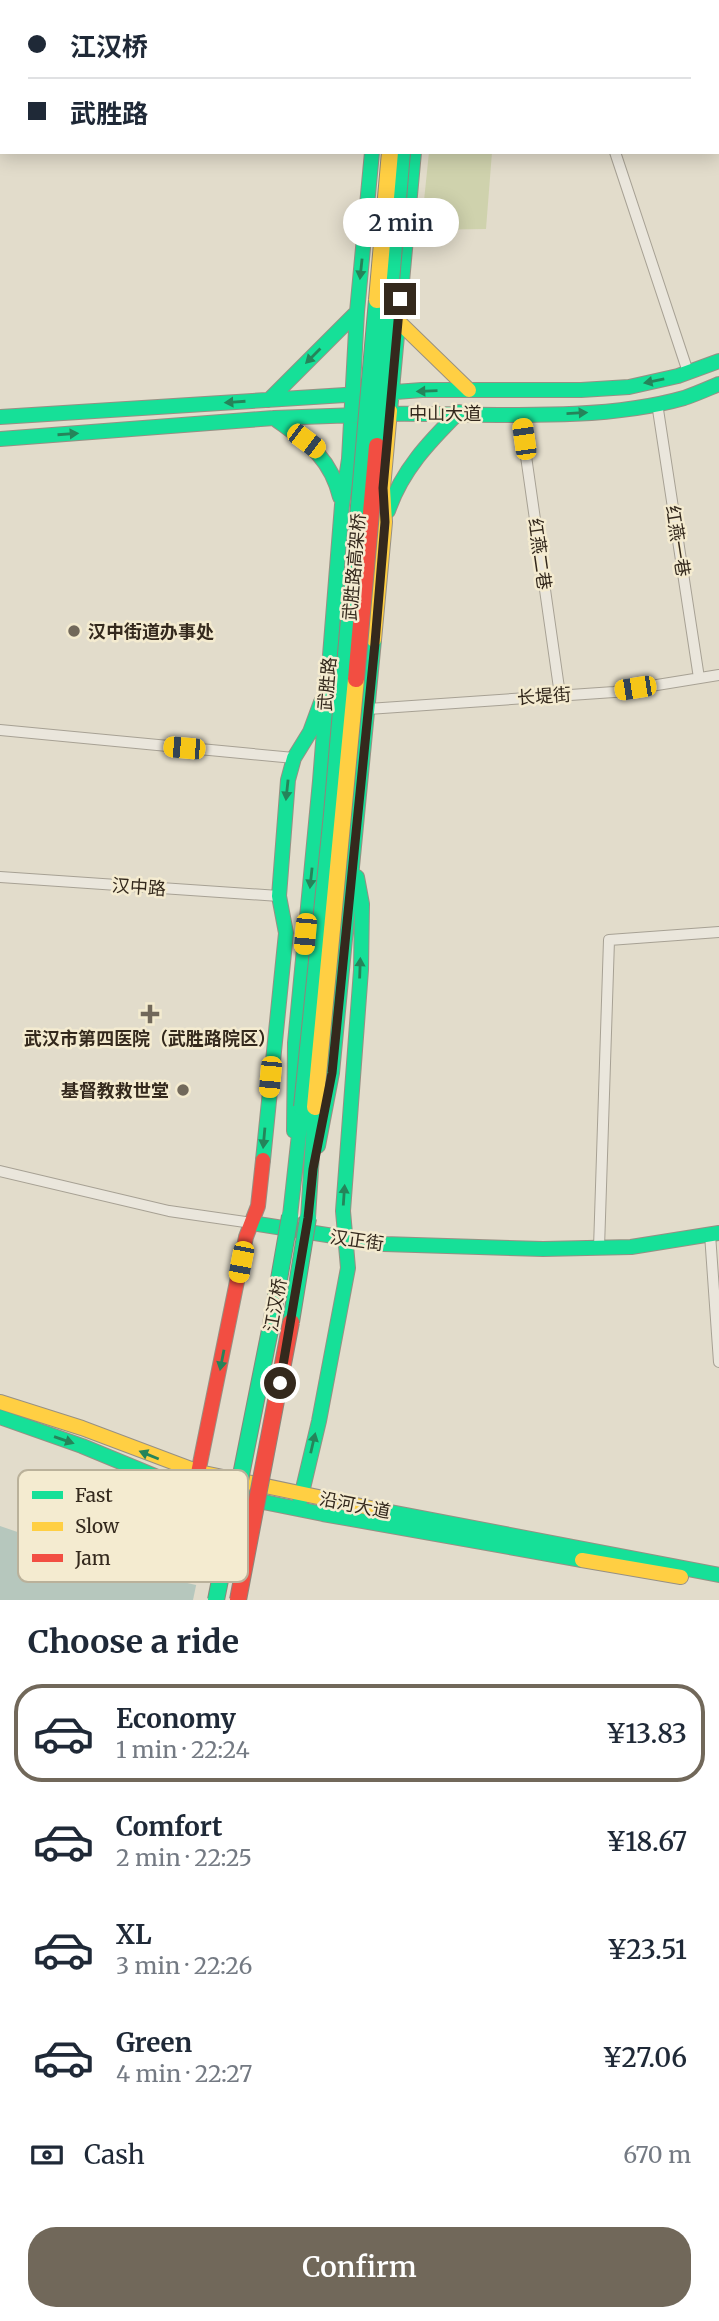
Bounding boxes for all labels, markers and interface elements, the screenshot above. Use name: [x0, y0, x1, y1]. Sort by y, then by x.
text: 江汉桥: [70, 30, 148, 63]
text: 武胜路: [70, 97, 148, 130]
callout: 2 min: [342, 198, 458, 246]
text: 2 min: [369, 208, 433, 237]
one-way arrow: [355, 258, 366, 280]
route end: [384, 283, 416, 315]
one-way arrow: [306, 347, 322, 364]
one-way arrow: [643, 376, 665, 387]
one-way arrow: [416, 385, 438, 396]
one-way arrow: [224, 397, 246, 408]
street label: 中山大道: [409, 402, 481, 425]
one-way arrow: [566, 407, 588, 418]
car: [511, 417, 538, 461]
car: [283, 420, 330, 462]
one-way arrow: [57, 428, 79, 439]
street label: 红燕一巷: [661, 504, 695, 578]
street label: 武胜路高架桥: [338, 512, 370, 622]
street label: 红燕二巷: [524, 517, 556, 591]
place label: 汉中街道办事处: [88, 620, 214, 643]
marker: 汉中街道办事处: [66, 623, 82, 639]
street label: 武胜路: [313, 656, 341, 712]
car: [613, 674, 658, 702]
street label: 长堤街: [516, 683, 572, 709]
car: [163, 736, 206, 760]
one-way arrow: [282, 779, 293, 801]
one-way arrow: [305, 867, 316, 889]
street label: 汉中路: [111, 874, 167, 900]
car: [293, 912, 318, 956]
one-way arrow: [355, 957, 366, 979]
marker: 武汉市第四医院（武胜路院区）: [140, 1004, 160, 1024]
place label: 武汉市第四医院（武胜路院区）: [24, 1027, 276, 1050]
car: [258, 1055, 283, 1099]
place label: 基督教救世堂: [61, 1079, 169, 1102]
marker: 基督教救世堂: [175, 1082, 191, 1098]
one-way arrow: [259, 1127, 270, 1149]
one-way arrow: [339, 1184, 350, 1206]
street label: 汉正街: [329, 1225, 385, 1255]
car: [227, 1239, 256, 1285]
street label: 江汉桥: [259, 1276, 291, 1334]
one-way arrow: [216, 1349, 227, 1371]
route start: [264, 1367, 296, 1399]
one-way arrow: [308, 1432, 319, 1454]
one-way arrow: [54, 1435, 75, 1446]
one-way arrow: [139, 1449, 160, 1460]
legend: [18, 1470, 248, 1582]
text: Fast: [75, 1483, 113, 1507]
street label: 沿河大道: [317, 1487, 393, 1523]
text: Slow: [75, 1514, 120, 1538]
text: Jam: [74, 1546, 111, 1570]
text: Choose a ride: [28, 1622, 239, 1662]
icon: car: [32, 1702, 95, 1765]
text: Economy: [116, 1702, 236, 1735]
text: ¥13.83: [606, 1717, 687, 1750]
text: 1 min · 22:24: [116, 1735, 250, 1764]
icon: car: [32, 1810, 95, 1873]
text: Comfort: [116, 1810, 222, 1843]
text: ¥18.67: [606, 1825, 687, 1858]
text: 2 min · 22:25: [116, 1843, 252, 1872]
icon: car: [32, 1918, 95, 1981]
text: XL: [116, 1918, 152, 1951]
text: ¥23.51: [607, 1933, 687, 1966]
text: 3 min · 22:26: [116, 1951, 252, 1980]
icon: car: [32, 2026, 95, 2089]
text: Green: [116, 2026, 192, 2059]
text: ¥27.06: [602, 2041, 687, 2074]
text: 4 min · 22:27: [116, 2059, 252, 2088]
icon: cash: [28, 2136, 66, 2174]
text: Cash: [84, 2138, 145, 2171]
text: 670 m: [623, 2140, 691, 2169]
button: Confirm: [28, 2227, 691, 2307]

